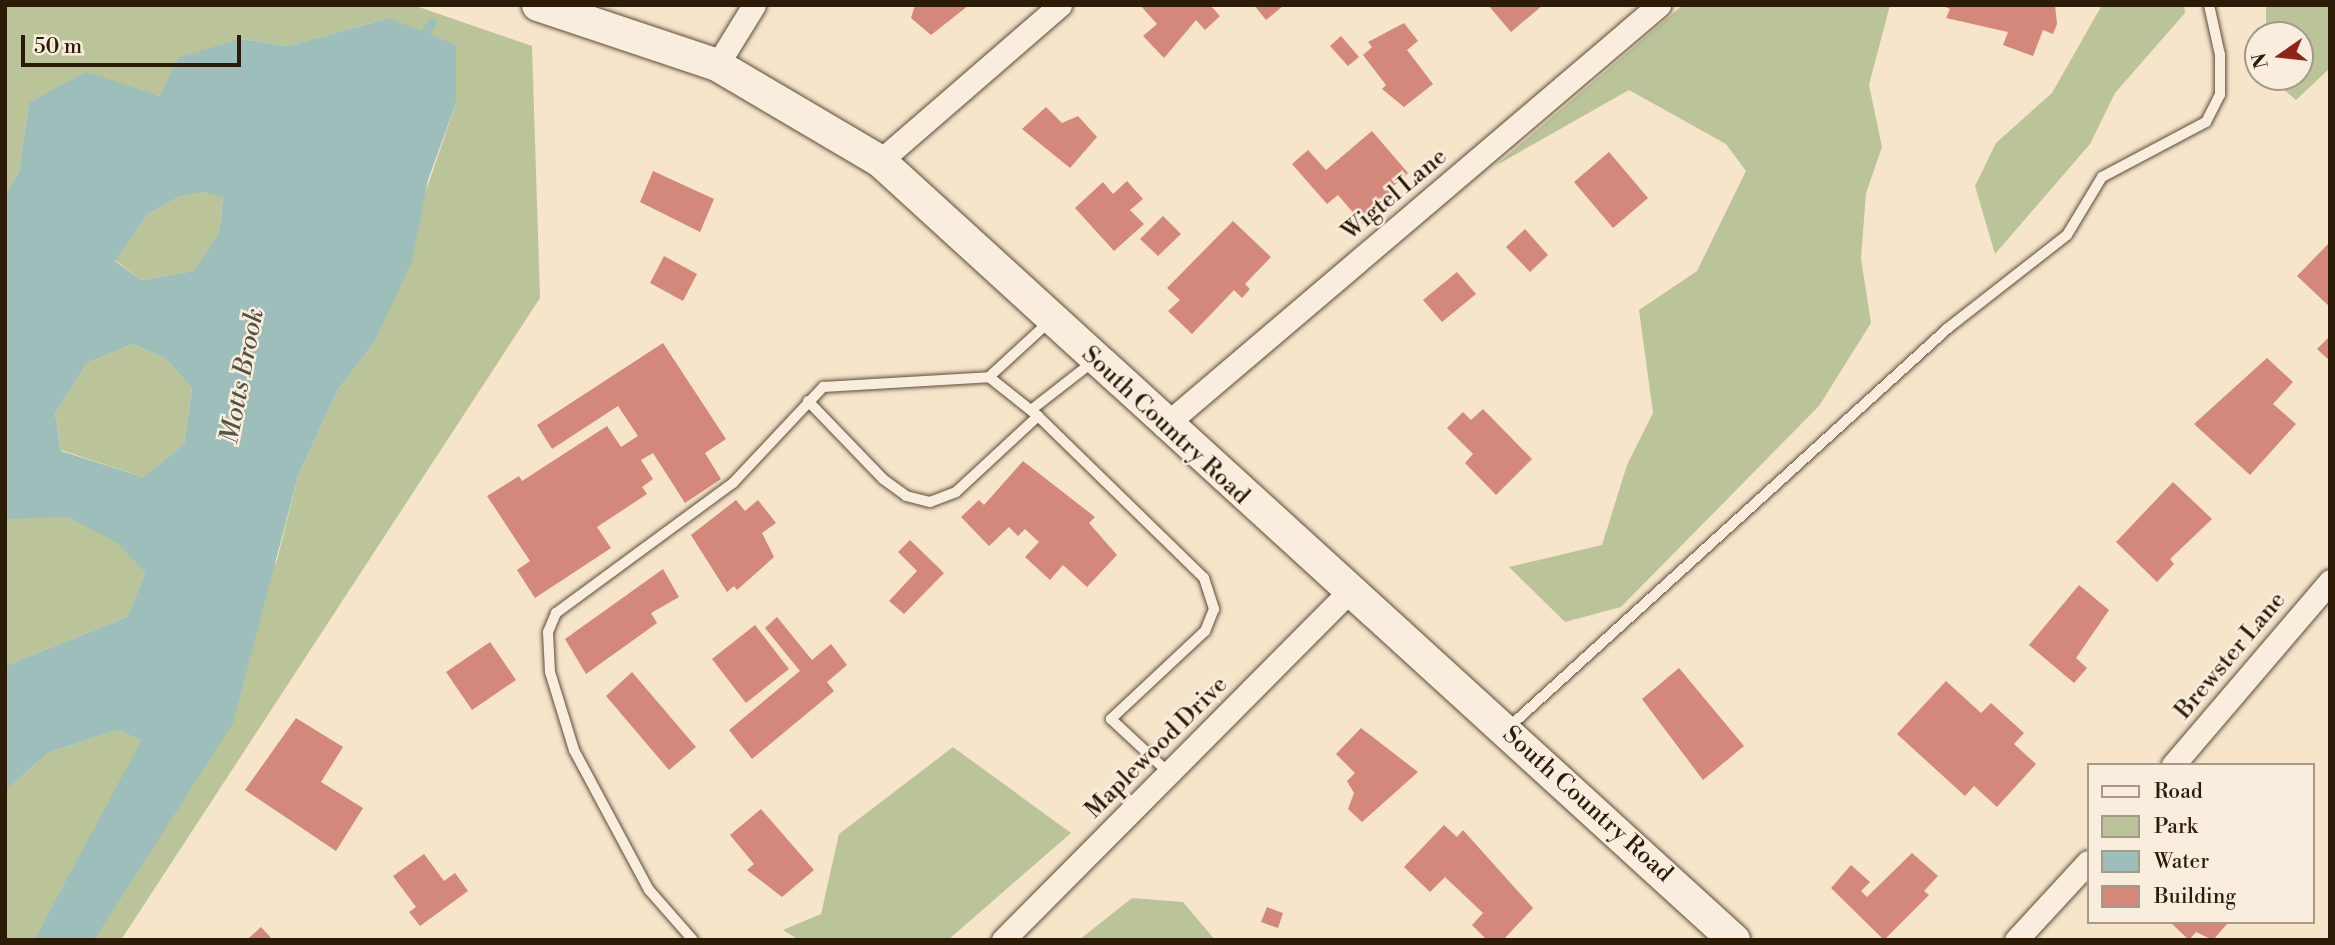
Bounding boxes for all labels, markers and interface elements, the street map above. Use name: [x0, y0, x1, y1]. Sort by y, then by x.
scale bar: [24, 21, 245, 65]
north arrow: [2244, 21, 2314, 91]
text: 50 m: [34, 34, 82, 60]
text: N: [2247, 50, 2274, 71]
street label: Wigtel Lane: [1337, 143, 1453, 247]
water label: Motts Brook: [215, 306, 271, 446]
street label: South Country Road: [1075, 341, 1255, 511]
street label: Brewster Lane: [2170, 587, 2292, 725]
street label: Maplewood Drive: [1080, 671, 1234, 825]
street label: South Country Road: [1496, 721, 1678, 889]
legend: [2086, 763, 2314, 924]
text: Road: [2154, 779, 2203, 805]
text: Park: [2154, 814, 2198, 840]
text: Water: [2154, 849, 2209, 875]
text: Building: [2154, 884, 2236, 910]

